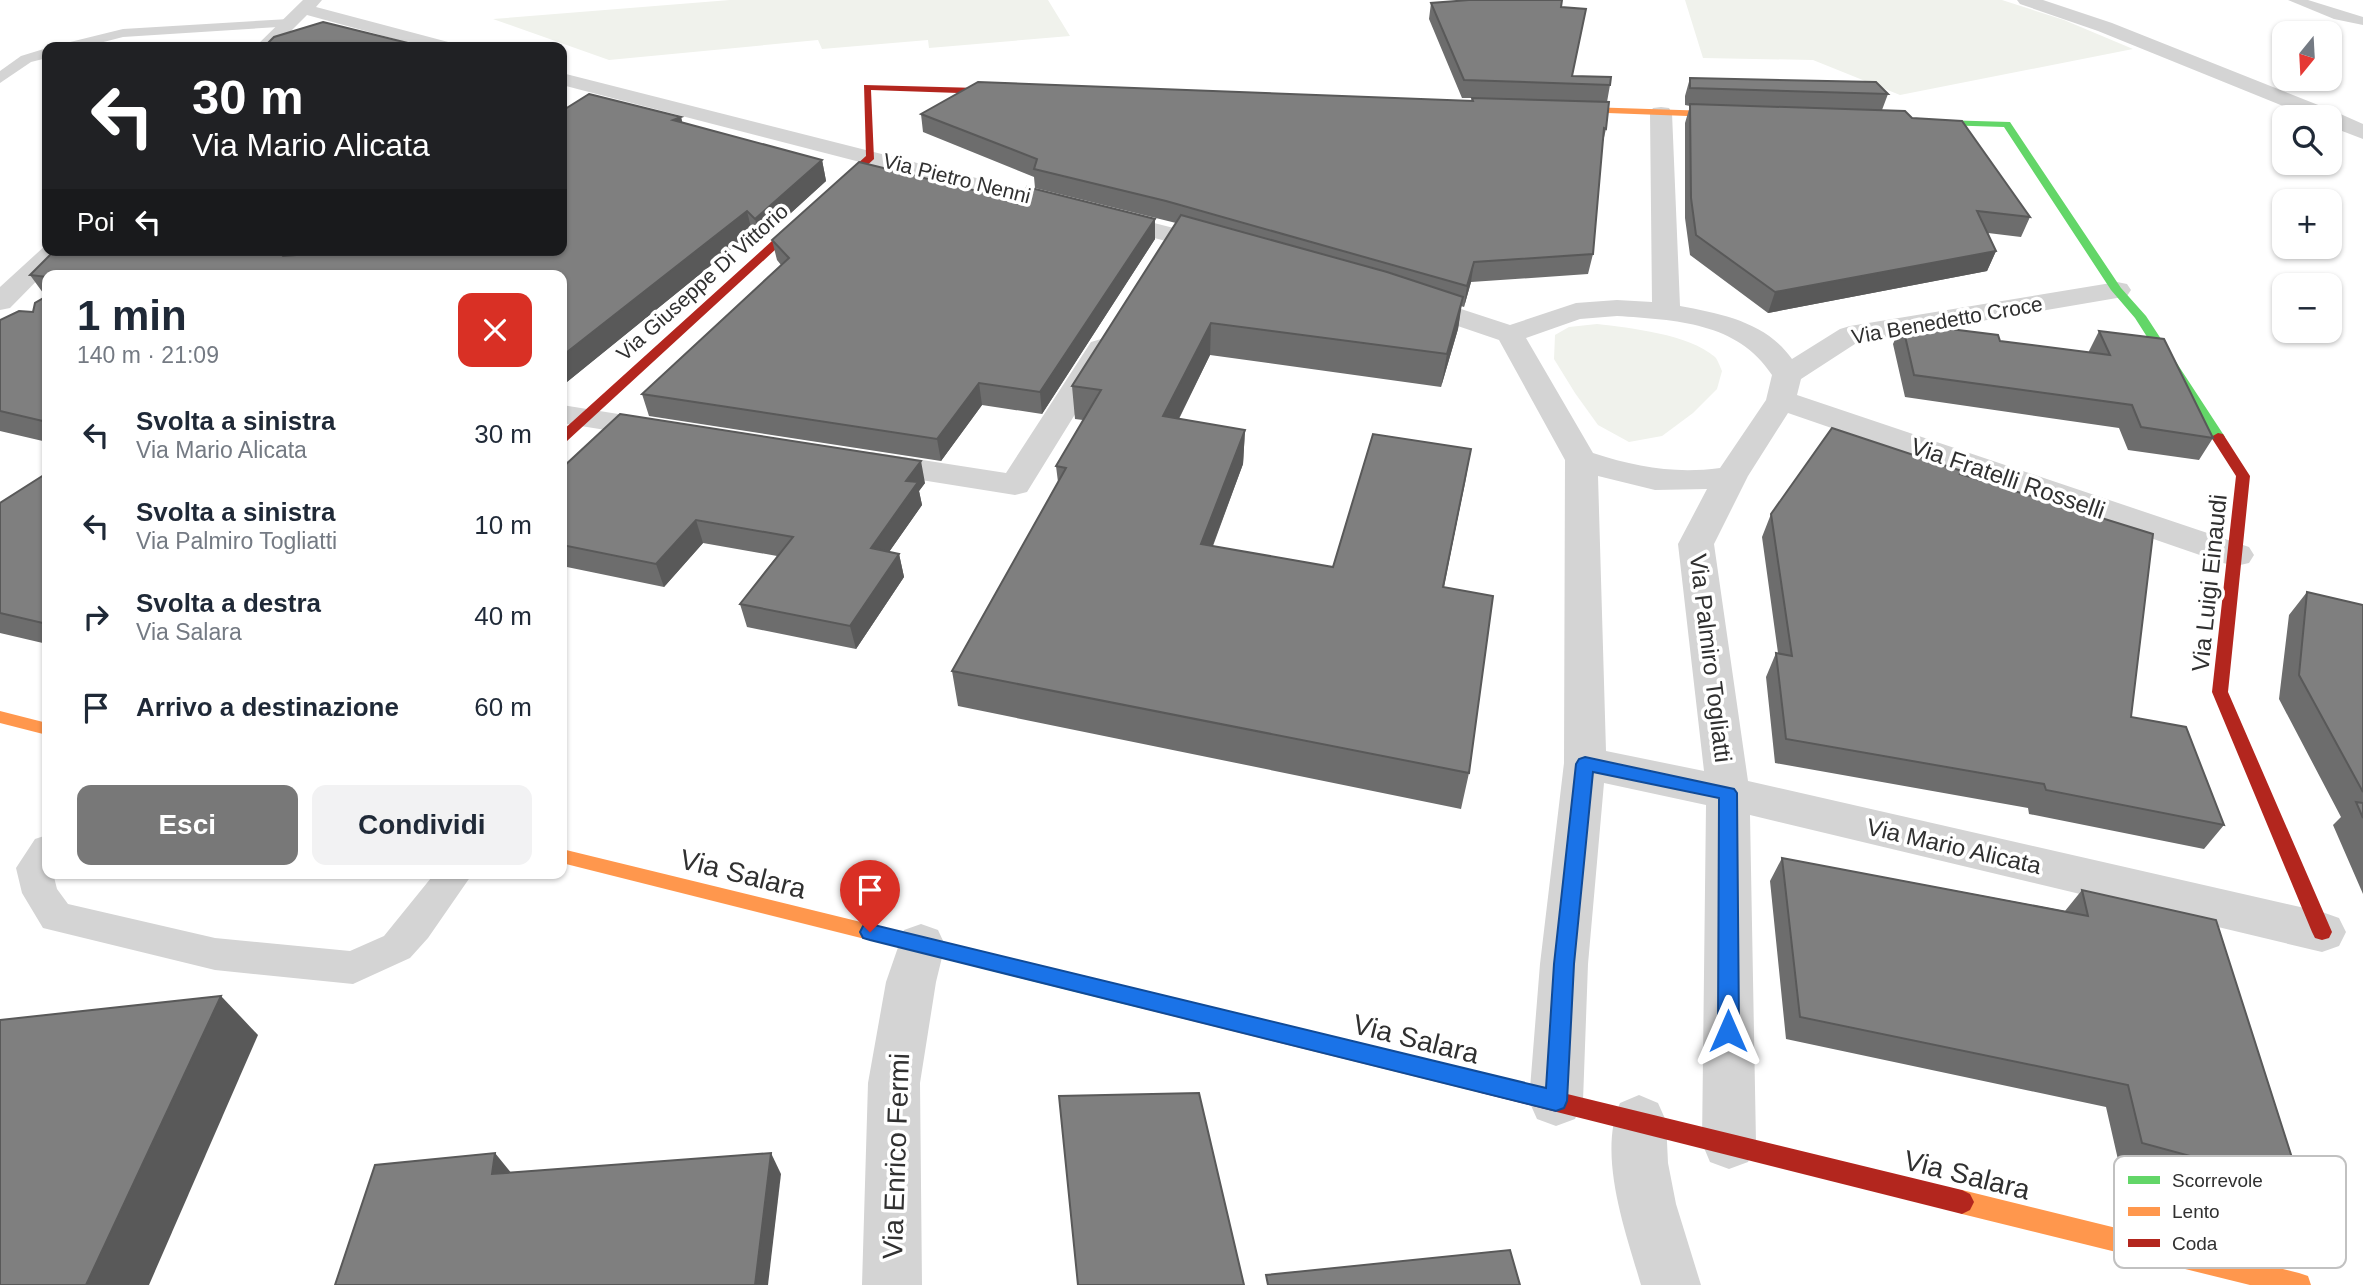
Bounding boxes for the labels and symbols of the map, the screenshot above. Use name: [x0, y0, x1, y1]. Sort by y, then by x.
north arrow: [2272, 21, 2342, 91]
street label: Via Pietro Nenni: [881, 149, 1033, 207]
street label: Via Giuseppe Di Vittorio: [612, 199, 792, 365]
street label: Via Benedetto Croce: [1850, 292, 2044, 348]
street label: Via Fratelli Rosselli: [1907, 432, 2109, 524]
street label: Via Luigi Einaudi: [2186, 493, 2232, 673]
street label: Via Palmiro Togliatti: [1685, 552, 1737, 764]
street label: Via Mario Alicata: [1864, 813, 2045, 879]
street label: Via Salara: [677, 843, 810, 905]
pin: [840, 860, 900, 932]
position arrow: [1691, 994, 1765, 1068]
street label: Via Salara: [1350, 1008, 1483, 1070]
street label: Via Enrico Fermi: [877, 1052, 915, 1260]
street label: Via Salara: [1901, 1144, 2034, 1206]
legend: [2114, 1156, 2346, 1268]
text: Scorrevole: [2172, 1170, 2263, 1191]
text: Lento: [2172, 1201, 2220, 1222]
text: Coda: [2172, 1233, 2218, 1254]

